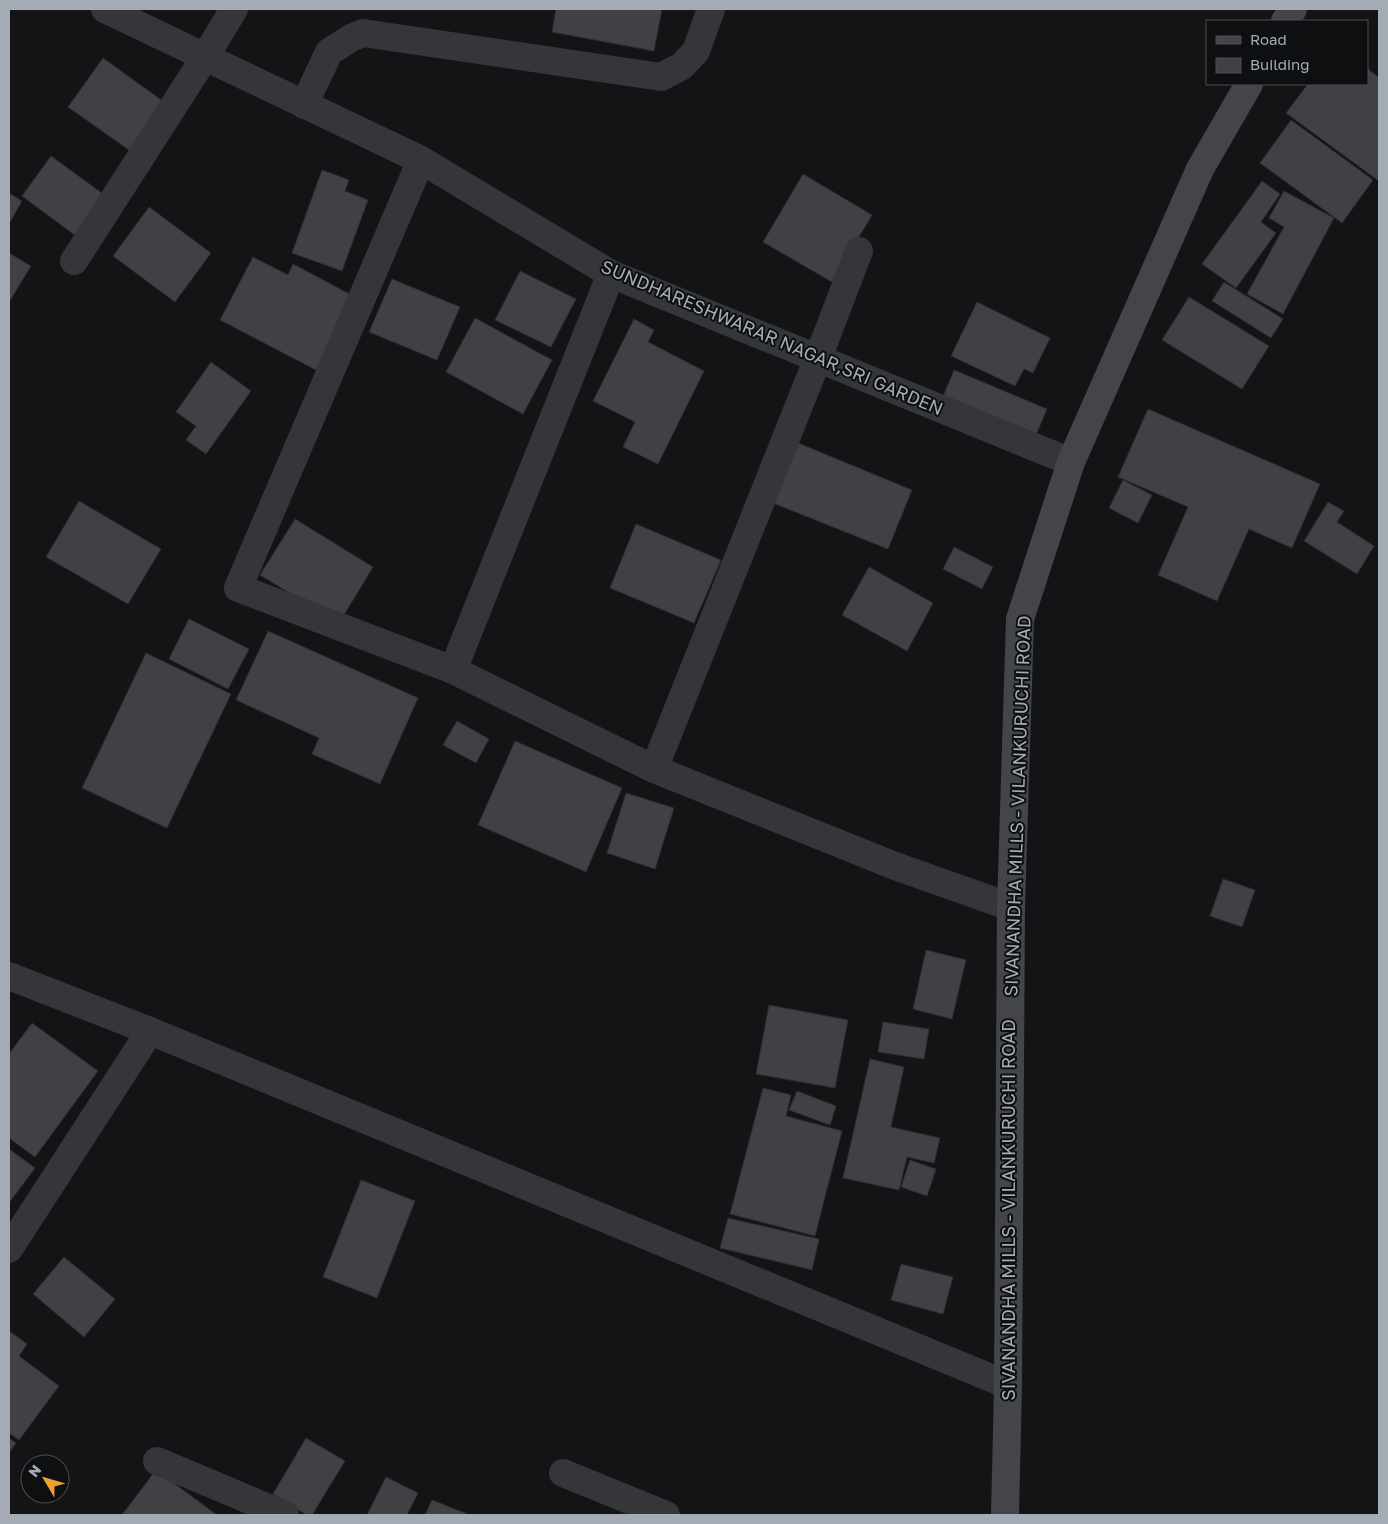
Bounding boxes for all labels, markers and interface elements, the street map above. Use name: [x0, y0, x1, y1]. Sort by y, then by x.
legend: [1206, 20, 1368, 85]
text: Road: [1250, 30, 1287, 48]
text: Building: [1250, 55, 1310, 73]
street label: SUNDHARESHWARAR NAGAR,SRI GARDEN: [598, 255, 947, 419]
street label: SIVANANDHA MILLS - VILANKURUCHI ROAD: [999, 615, 1035, 997]
street label: SIVANANDHA MILLS - VILANKURUCHI ROAD: [997, 1019, 1019, 1401]
north arrow: [20, 1454, 70, 1504]
text: N: [24, 1461, 44, 1480]

